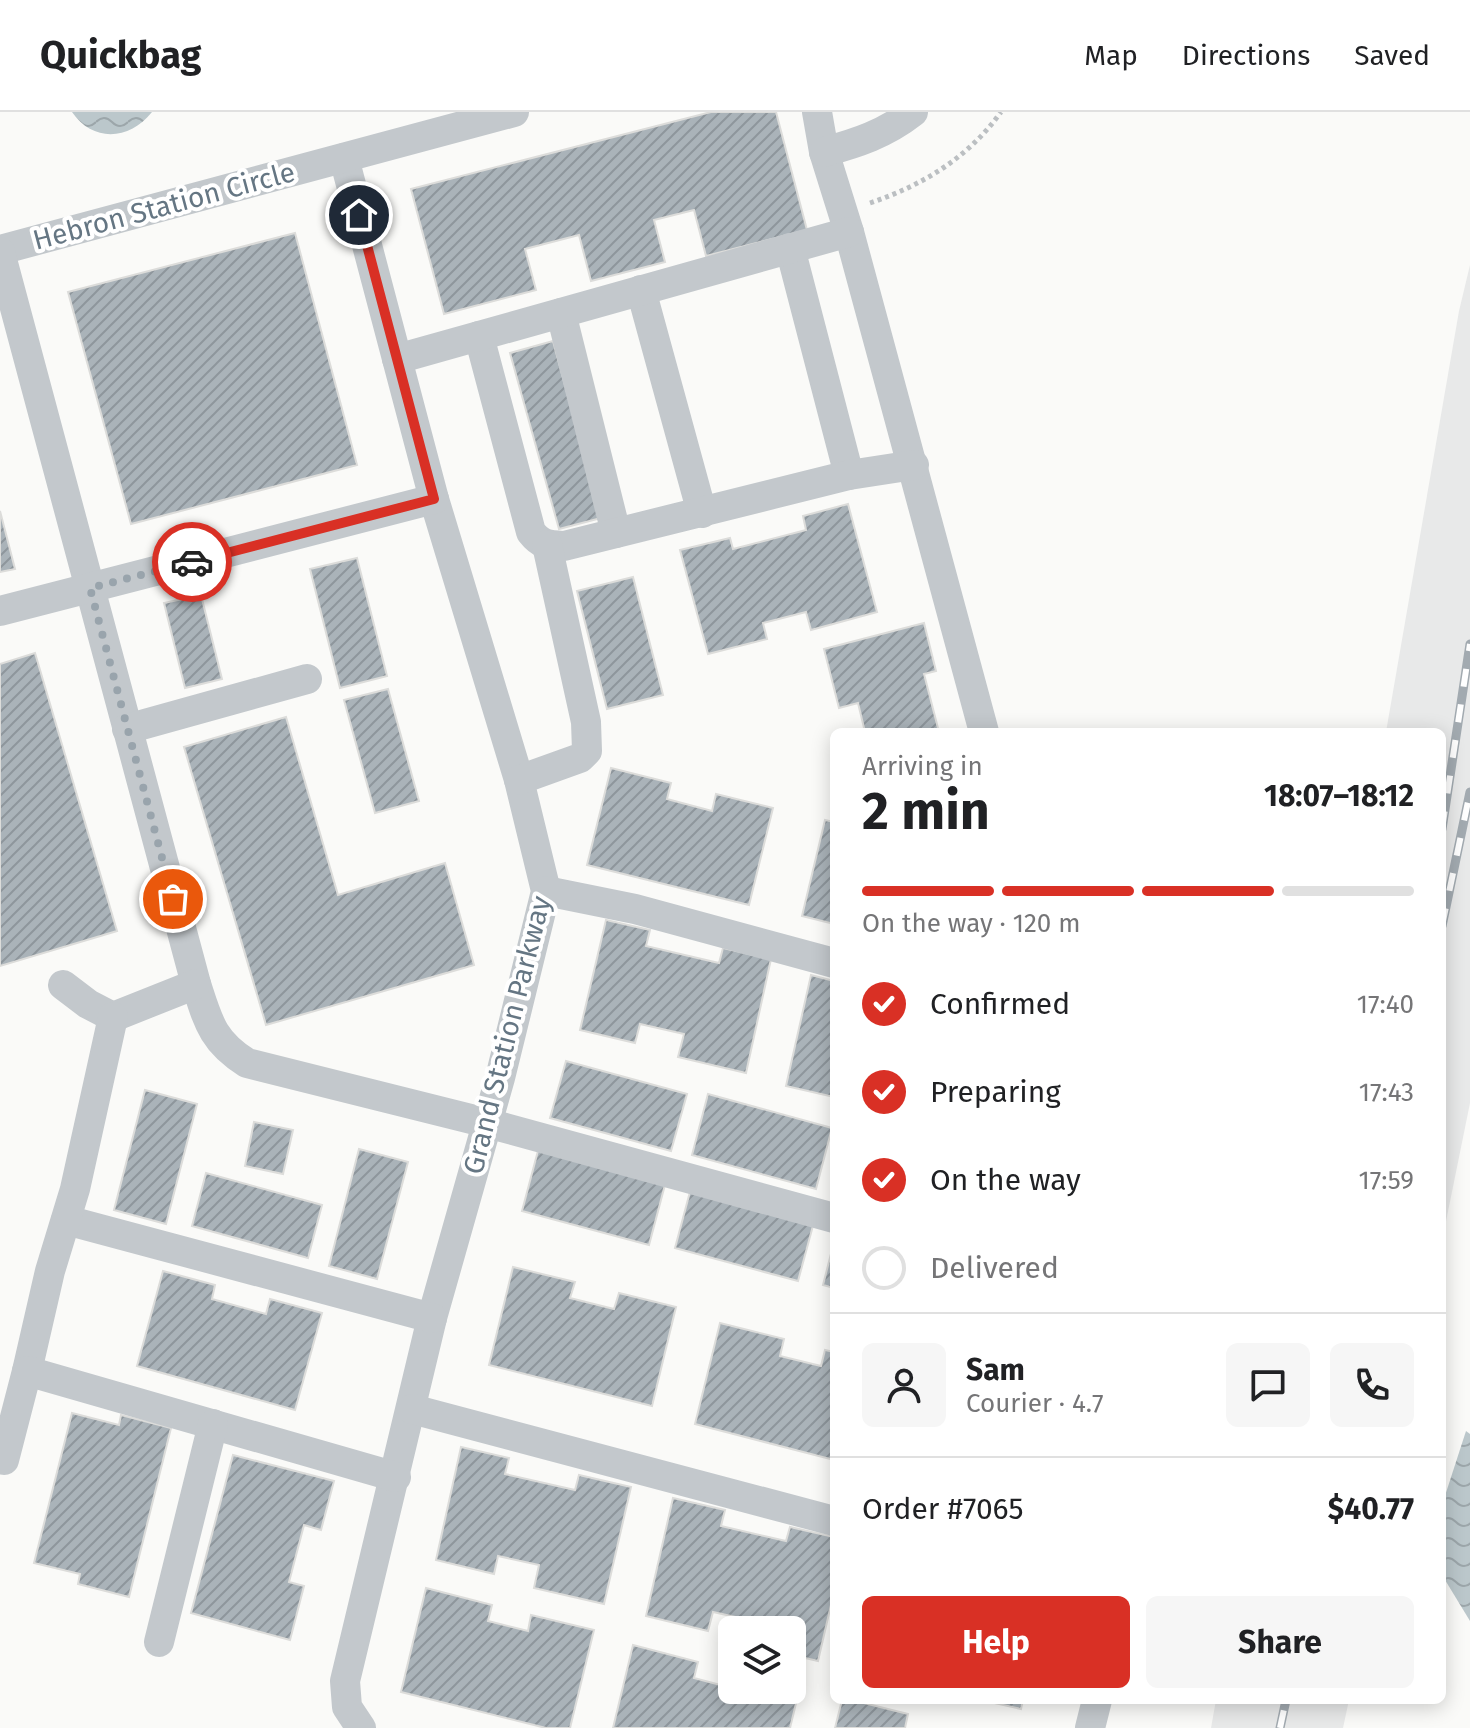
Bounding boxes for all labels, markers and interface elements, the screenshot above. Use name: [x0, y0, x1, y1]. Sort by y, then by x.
text: Quickbag: [40, 32, 202, 78]
text: Map: [1084, 39, 1138, 72]
text: Directions: [1182, 39, 1310, 72]
text: Saved: [1354, 39, 1430, 72]
street label: Hebron Station Circle: [29, 155, 299, 257]
pin: [325, 181, 393, 249]
icon: home: [337, 193, 381, 237]
courier: [152, 522, 232, 602]
icon: car: [170, 540, 214, 584]
text: Arriving in: [862, 751, 983, 782]
text: 18:07–18:12: [1264, 778, 1414, 814]
text: 2 min: [862, 780, 990, 843]
pin: [139, 865, 207, 933]
icon: bag: [151, 877, 195, 921]
street label: Grand Station Parkway: [456, 892, 558, 1177]
text: On the way · 120 m: [862, 908, 1081, 939]
icon: check: [862, 982, 906, 1026]
text: Confirmed: [930, 986, 1070, 1022]
text: 17:40: [1357, 989, 1414, 1020]
icon: check: [862, 1070, 906, 1114]
text: Preparing: [930, 1074, 1061, 1110]
text: 17:43: [1359, 1077, 1414, 1108]
icon: check: [862, 1158, 906, 1202]
text: On the way: [930, 1162, 1081, 1198]
text: 17:59: [1359, 1165, 1414, 1196]
text: Delivered: [930, 1250, 1059, 1286]
button: person: [862, 1343, 946, 1427]
button: chat: [1226, 1343, 1310, 1427]
button: phone: [1330, 1343, 1414, 1427]
text: Sam: [966, 1352, 1025, 1388]
text: Courier · 4.7: [966, 1388, 1104, 1419]
text: Order #7065: [862, 1491, 1024, 1527]
text: $40.77: [1328, 1491, 1414, 1527]
button: Help: [862, 1596, 1130, 1688]
button: Share: [1146, 1596, 1414, 1688]
map controls: [718, 1616, 806, 1704]
button: layers: [718, 1616, 806, 1704]

